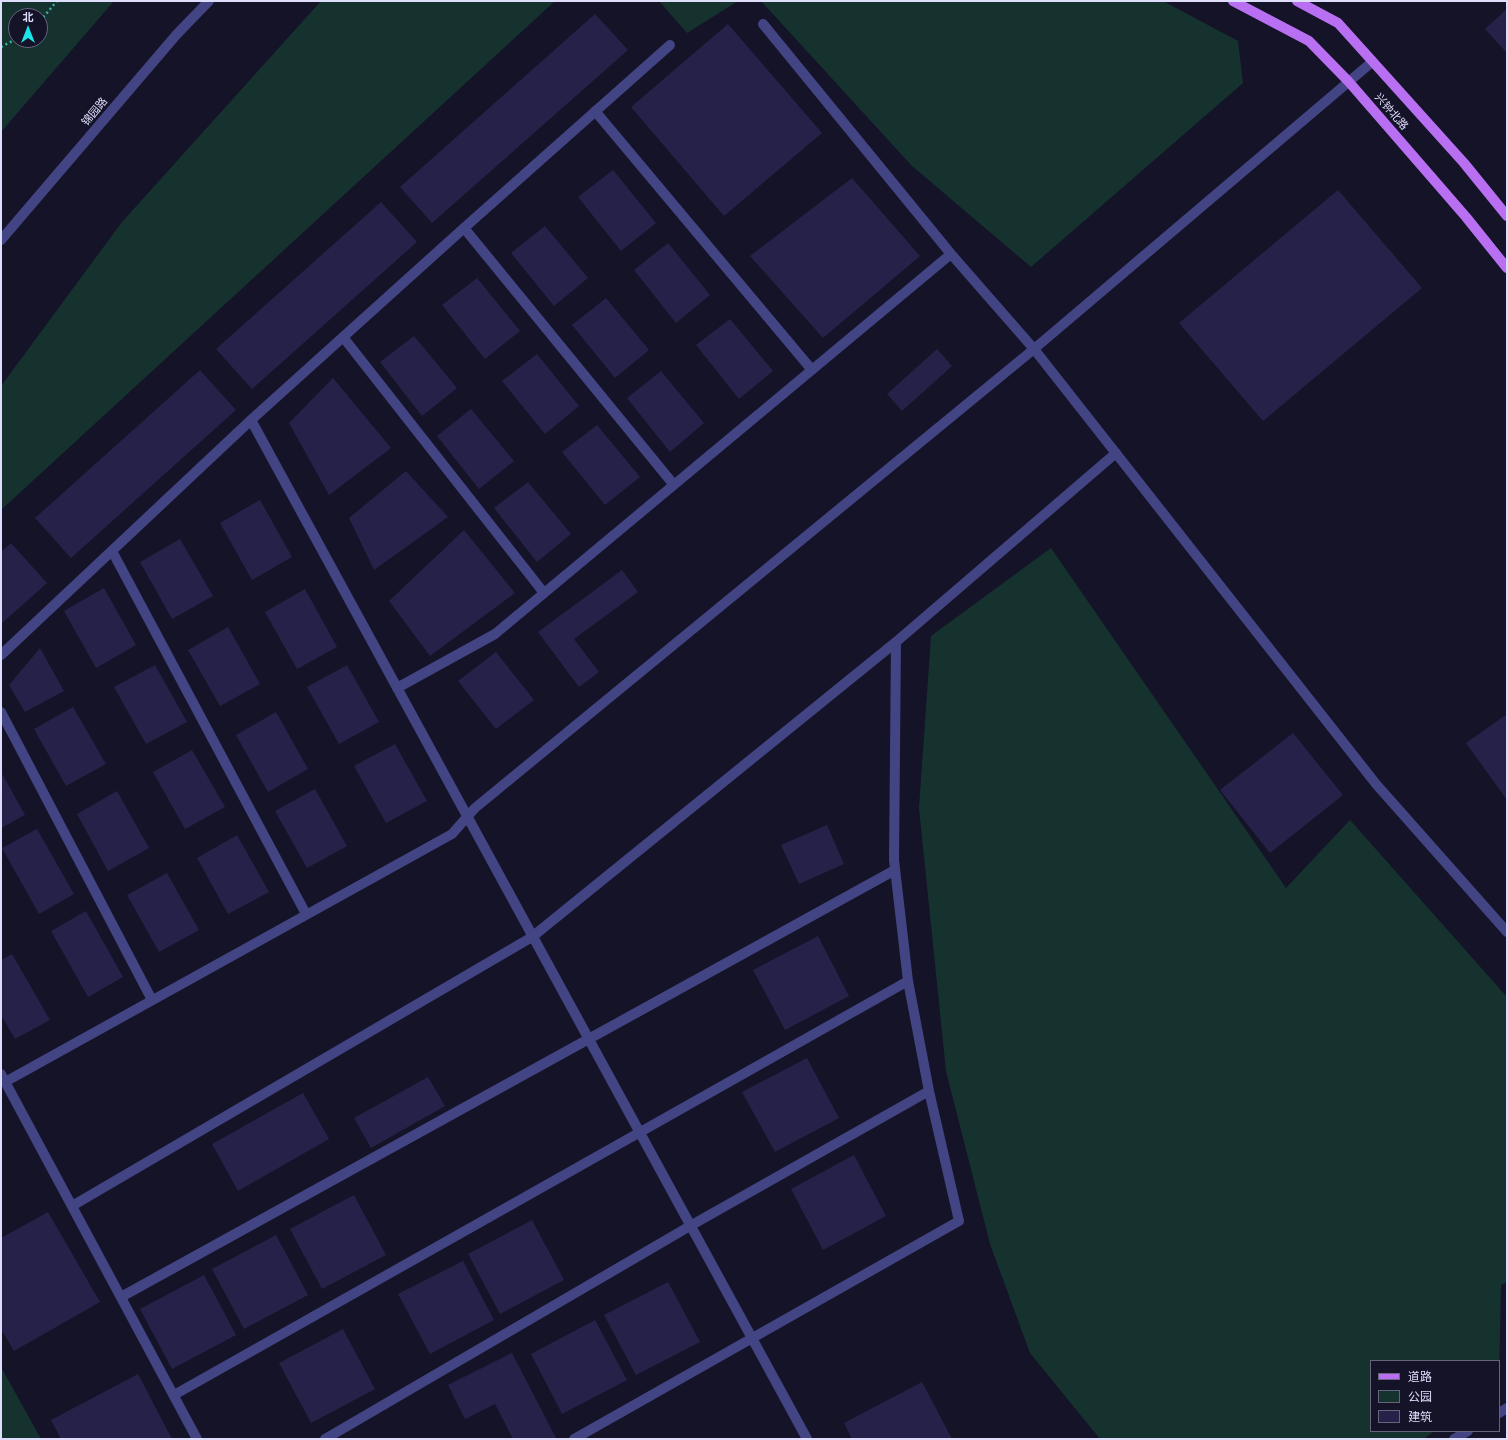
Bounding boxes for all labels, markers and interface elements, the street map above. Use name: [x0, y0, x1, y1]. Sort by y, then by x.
north arrow: [8, 8, 48, 48]
text: 北: [23, 10, 34, 24]
street label: 兴钟北路: [1372, 91, 1410, 133]
street label: 锦园路: [79, 95, 111, 129]
legend: [1370, 1360, 1500, 1432]
text: 道路: [1408, 1369, 1432, 1385]
text: 公园: [1408, 1389, 1432, 1405]
text: 建筑: [1408, 1409, 1432, 1425]

